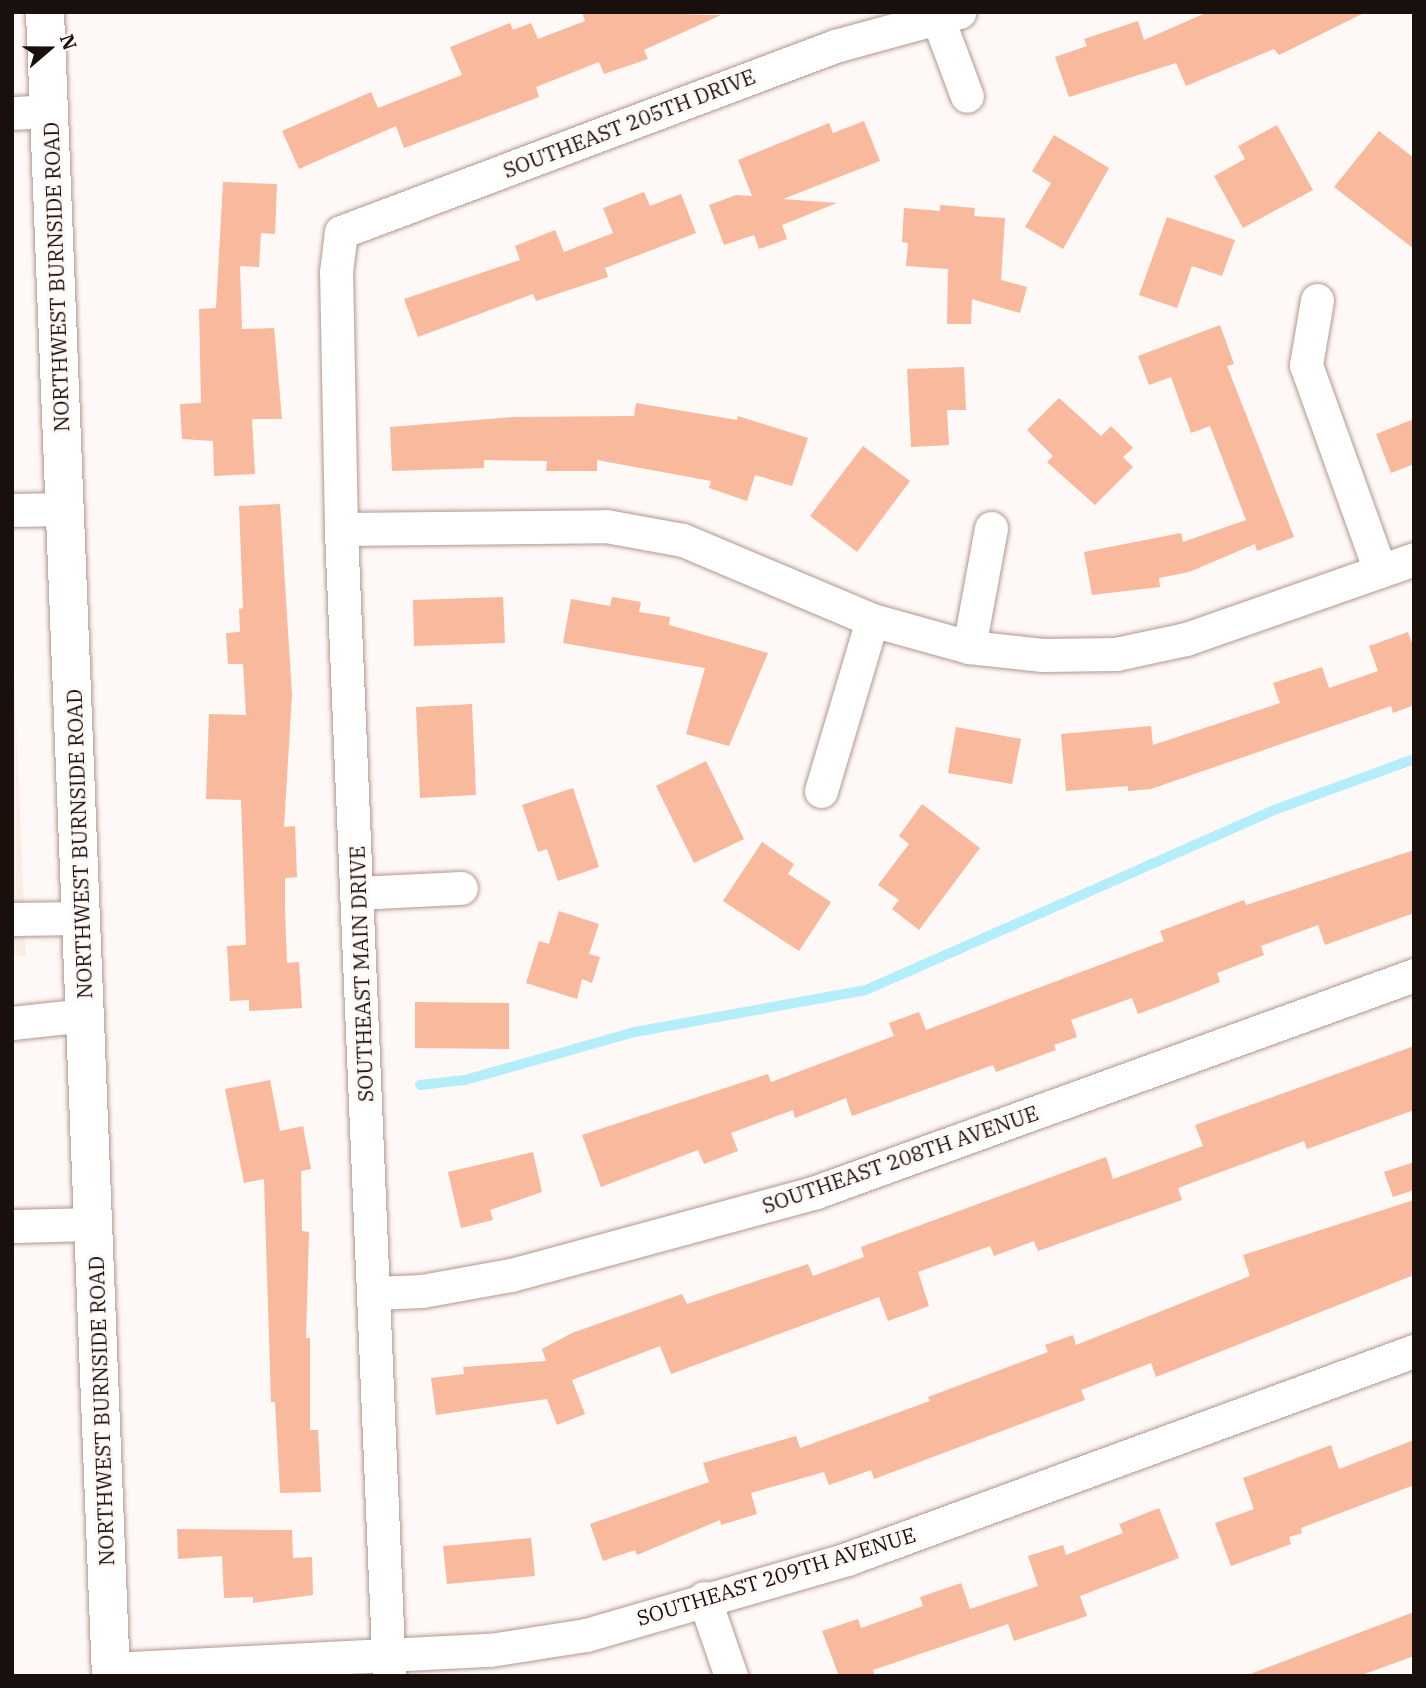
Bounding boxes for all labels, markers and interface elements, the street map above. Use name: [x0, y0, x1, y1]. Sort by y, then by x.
north arrow: [14, 14, 84, 84]
text: N: [55, 31, 83, 53]
street label: SOUTHEAST 205TH DRIVE: [499, 63, 759, 183]
street label: NORTHWEST BURNSIDE ROAD: [38, 122, 74, 432]
street label: NORTHWEST BURNSIDE ROAD: [61, 689, 97, 999]
street label: SOUTHEAST MAIN DRIVE: [344, 845, 378, 1103]
street label: SOUTHEAST 208TH AVENUE: [759, 1100, 1041, 1218]
street label: NORTHWEST BURNSIDE ROAD: [83, 1256, 119, 1566]
street label: SOUTHEAST 209TH AVENUE: [633, 1521, 919, 1631]

